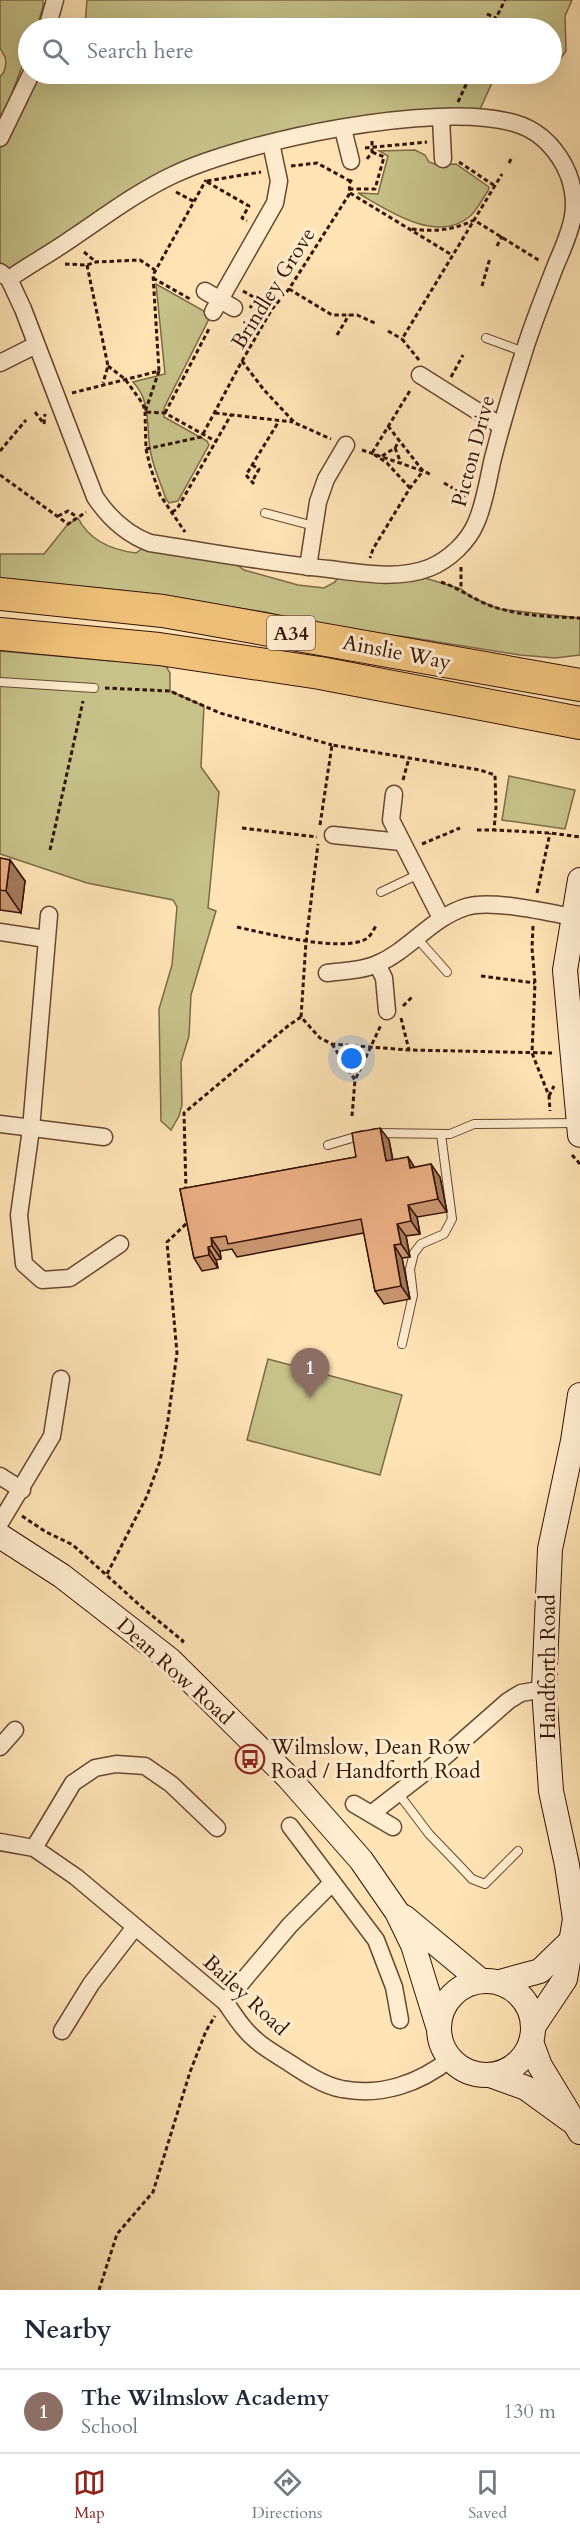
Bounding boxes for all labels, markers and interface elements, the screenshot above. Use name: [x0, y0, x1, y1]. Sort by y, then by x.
search box: [18, 18, 562, 84]
icon: search: [39, 35, 72, 68]
text: Search here: [87, 36, 194, 66]
street label: Brindley Grove: [224, 222, 322, 355]
street label: Picton Drive: [445, 392, 502, 510]
road number: A34: [267, 616, 315, 650]
street label: Ainslie Way: [340, 628, 453, 677]
your location: [337, 1044, 366, 1073]
pin: 1: [290, 1348, 330, 1398]
street label: Handforth Road: [534, 1594, 563, 1740]
street label: Dean Row Road: [110, 1611, 239, 1732]
place label: Wilmslow, Dean Row Road / Handforth Road: [270, 1733, 480, 1786]
bus stop icon: Wilmslow, Dean Row Road / Handforth Road: [234, 1743, 266, 1775]
street label: Bailey Road: [197, 1948, 295, 2042]
text: Nearby: [24, 2312, 112, 2347]
text: The Wilmslow Academy: [81, 2383, 329, 2413]
text: 1: [38, 2398, 49, 2425]
text: 130 m: [503, 2398, 556, 2425]
text: School: [81, 2413, 138, 2440]
tab: Map: [73, 2466, 106, 2524]
tab: Directions: [252, 2466, 322, 2524]
tab: Saved: [468, 2466, 507, 2524]

